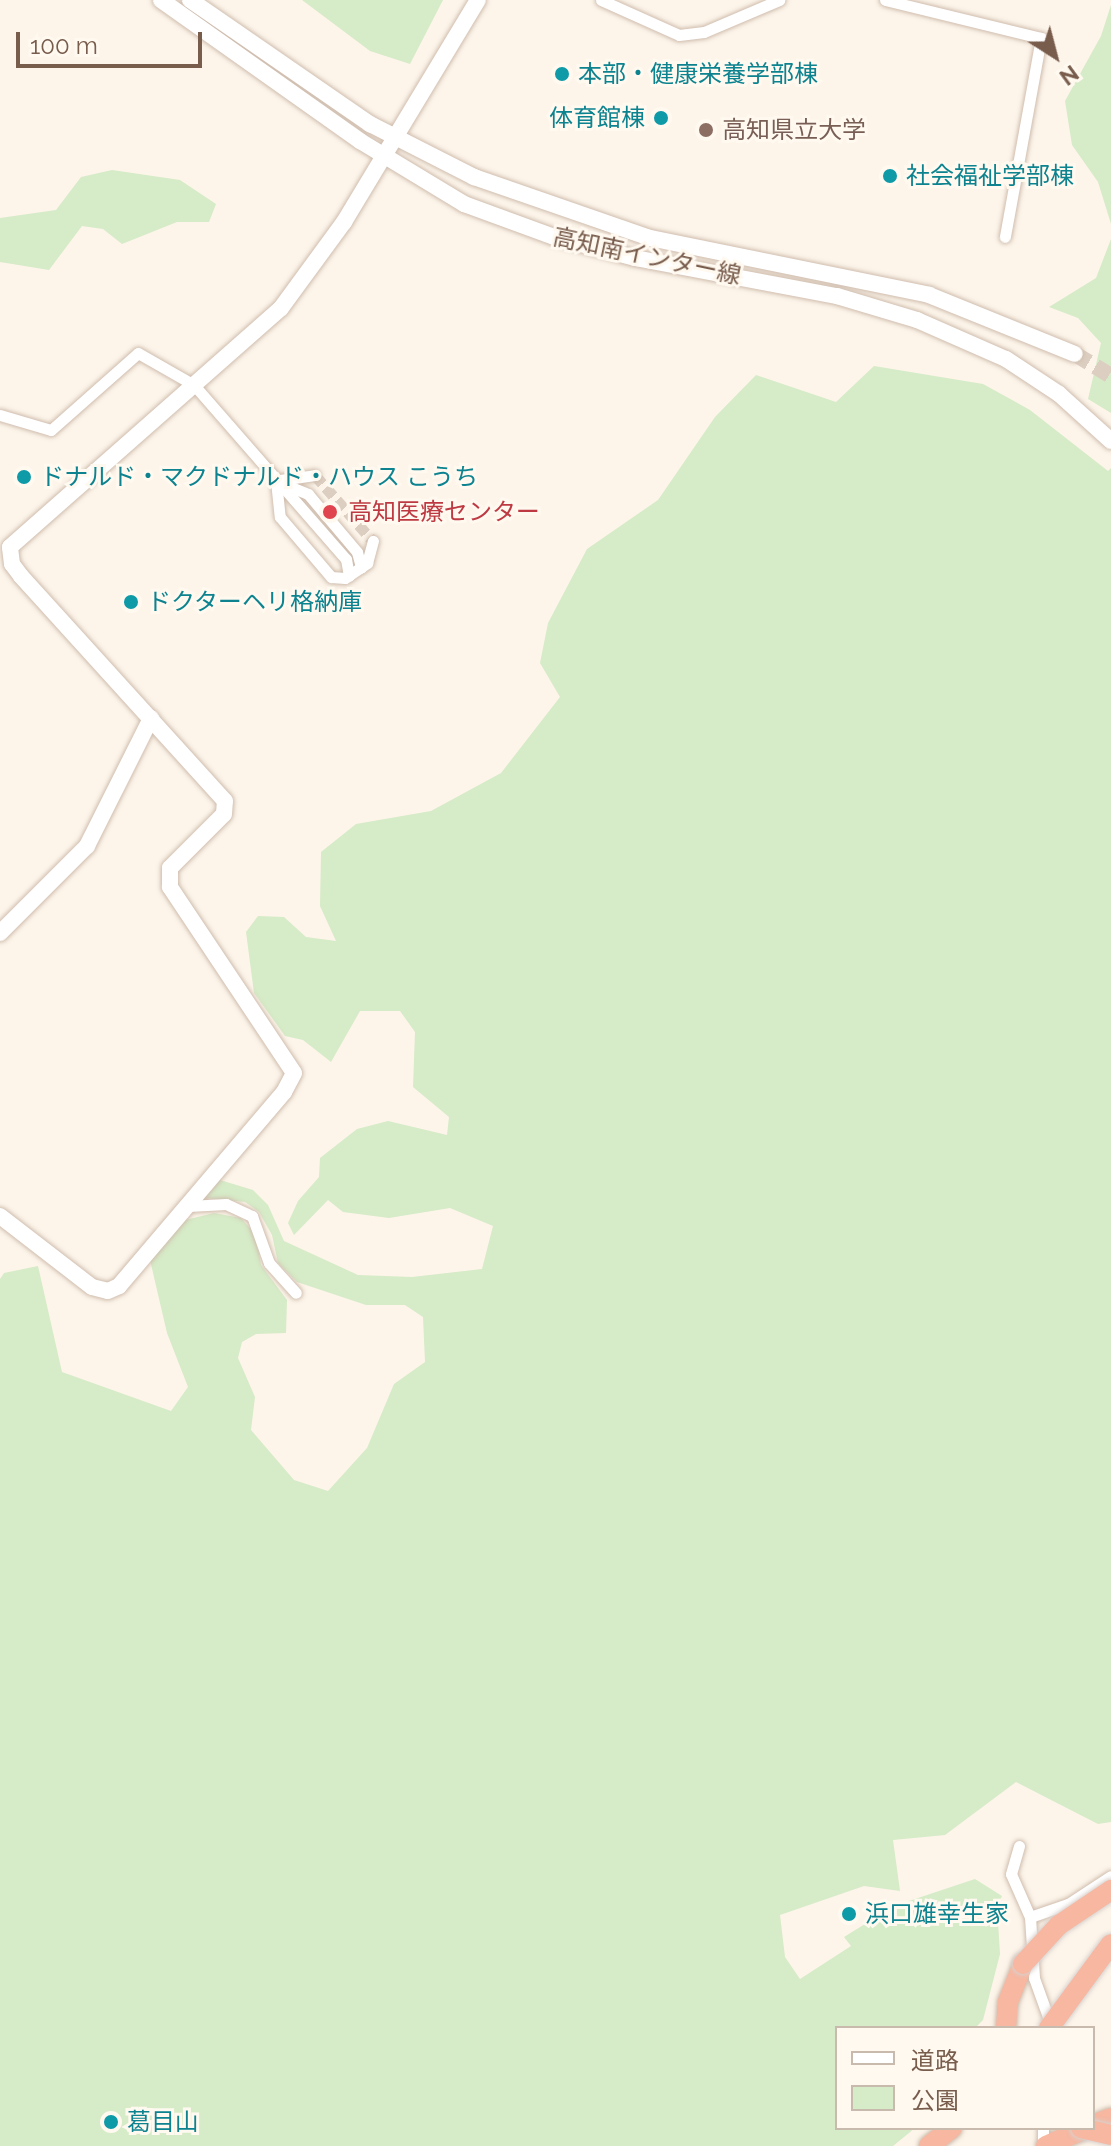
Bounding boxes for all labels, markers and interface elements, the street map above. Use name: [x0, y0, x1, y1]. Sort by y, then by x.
scale bar: [20, 16, 206, 66]
north arrow: [1015, 16, 1095, 96]
text: 100 m: [30, 31, 98, 60]
place label: 本部・健康栄養学部棟: [578, 60, 818, 88]
text: N: [1055, 60, 1084, 91]
marker: 本部・健康栄養学部棟: [553, 65, 571, 83]
place label: 体育館棟: [549, 104, 645, 132]
marker: 体育館棟: [652, 109, 670, 127]
place label: 高知県立大学: [722, 116, 866, 144]
marker: 高知県立大学: [697, 121, 715, 139]
place label: 社会福祉学部棟: [906, 162, 1074, 190]
marker: 社会福祉学部棟: [881, 167, 899, 185]
street label: 高知南インター線: [550, 222, 744, 290]
place label: ドナルド・マクドナルド・ハウス こうち: [40, 463, 478, 491]
marker: ドナルド・マクドナルド・ハウス こうち: [15, 468, 33, 486]
place label: 高知医療センター: [348, 498, 540, 526]
marker: 高知医療センター: [319, 501, 341, 523]
place label: ドクターヘリ格納庫: [147, 588, 363, 616]
marker: ドクターヘリ格納庫: [122, 593, 140, 611]
place label: 浜口雄幸生家: [865, 1900, 1009, 1928]
marker: 浜口雄幸生家: [840, 1905, 858, 1923]
legend: [835, 2026, 1095, 2130]
text: 道路: [911, 2046, 959, 2075]
text: 公園: [911, 2086, 959, 2115]
place label: 葛目山: [127, 2108, 199, 2136]
marker: 葛目山: [102, 2113, 120, 2131]

